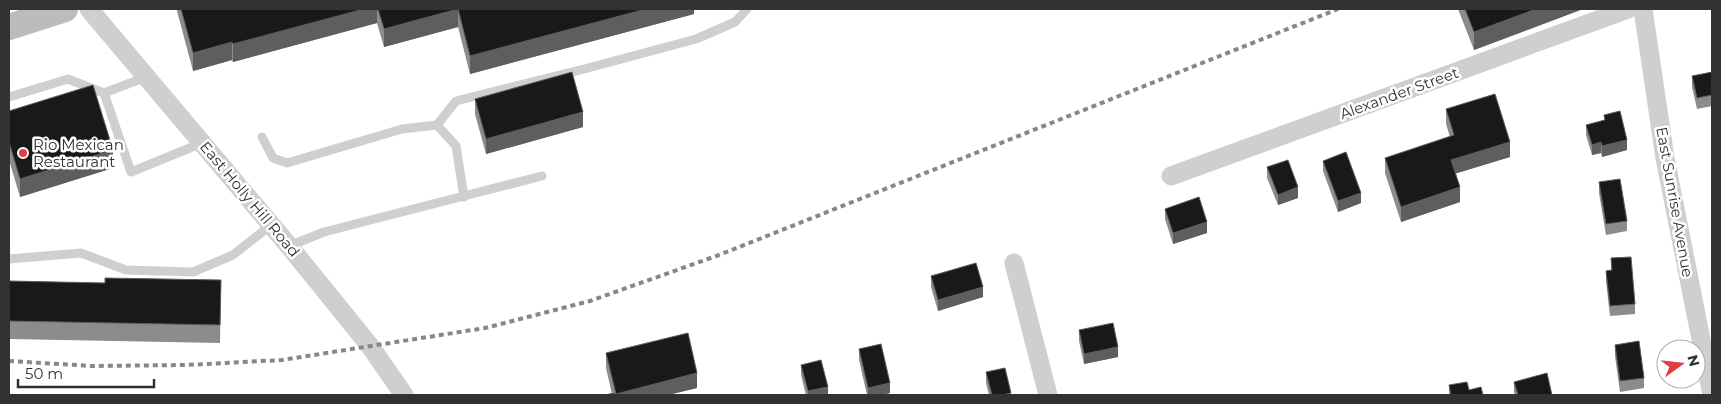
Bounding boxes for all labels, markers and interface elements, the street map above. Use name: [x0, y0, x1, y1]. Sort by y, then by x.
street label: Alexander Street: [1337, 63, 1461, 123]
street label: East Sunrise Avenue: [1652, 125, 1698, 279]
place label: Rio Mexican Restaurant: [33, 135, 124, 171]
street label: East Holly Hill Road: [196, 137, 304, 261]
marker: Rio Mexican Restaurant: [17, 147, 29, 159]
north arrow: [1656, 339, 1706, 389]
text: N: [1683, 353, 1704, 368]
scale bar: [18, 356, 154, 388]
text: 50 m: [25, 364, 63, 383]

